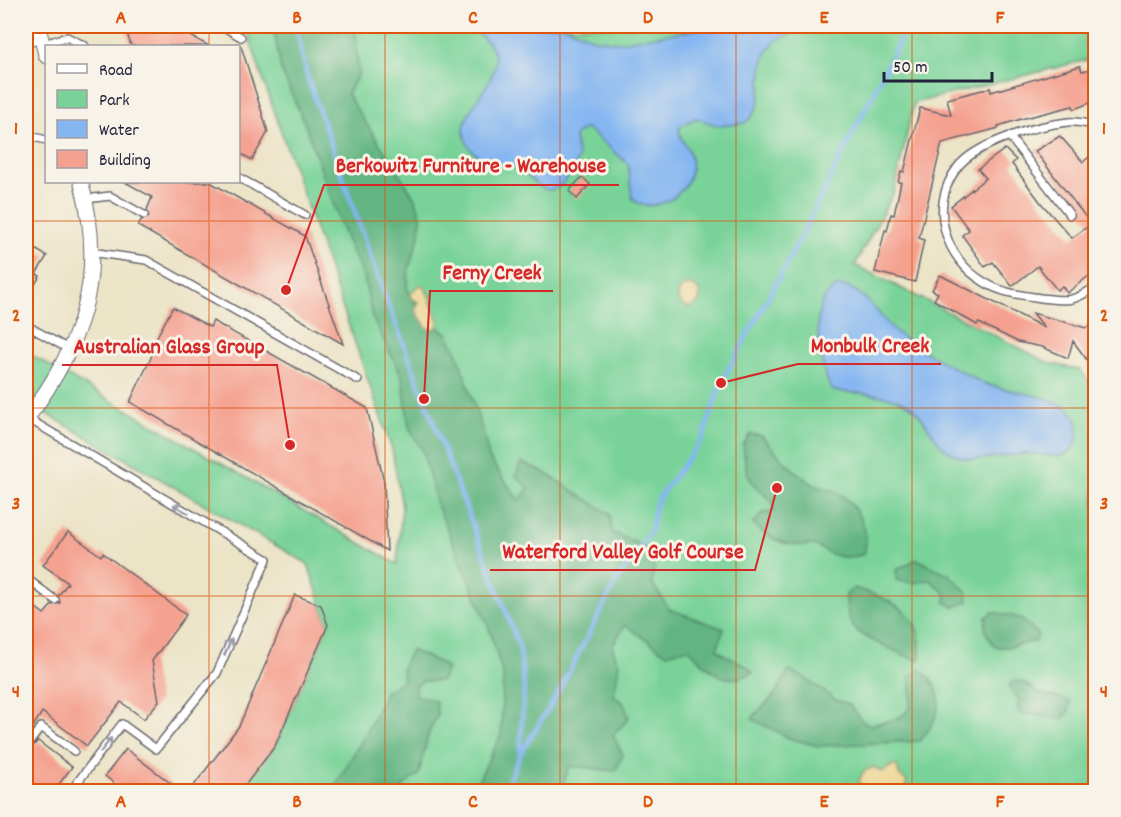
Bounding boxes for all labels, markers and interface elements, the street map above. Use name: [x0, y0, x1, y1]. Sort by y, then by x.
text: A: [116, 5, 127, 33]
text: B: [292, 5, 302, 33]
text: C: [468, 5, 478, 33]
text: D: [643, 5, 654, 33]
text: E: [819, 5, 829, 33]
text: F: [996, 5, 1006, 33]
legend: [45, 45, 240, 183]
scale bar: [884, 45, 992, 83]
text: 50 m: [893, 56, 928, 81]
text: Road: [99, 59, 133, 84]
text: Park: [99, 89, 130, 114]
text: 1: [14, 116, 18, 144]
text: 1: [1102, 116, 1106, 144]
text: Water: [99, 119, 139, 144]
callout: Berkowitz Furniture - Warehouse: [324, 145, 619, 185]
text: Building: [99, 149, 151, 174]
text: Berkowitz Furniture - Warehouse: [336, 152, 607, 183]
callout: Ferny Creek: [430, 251, 553, 291]
text: Ferny Creek: [442, 259, 542, 290]
text: 2: [12, 303, 20, 331]
text: 2: [1100, 303, 1108, 331]
callout: Monbulk Creek: [798, 324, 941, 364]
callout: Australian Glass Group: [62, 325, 277, 365]
text: Monbulk Creek: [811, 332, 929, 363]
text: Australian Glass Group: [73, 333, 265, 364]
text: 3: [12, 491, 20, 519]
text: 3: [1100, 491, 1108, 519]
one-way arrow: [173, 503, 190, 515]
callout: Waterford Valley Golf Course: [490, 530, 755, 570]
text: Waterford Valley Golf Course: [502, 538, 744, 569]
one-way arrow: [224, 638, 235, 656]
text: 4: [12, 679, 20, 707]
text: 4: [1100, 679, 1108, 707]
one-way arrow: [99, 738, 112, 754]
text: A: [116, 789, 127, 817]
text: B: [292, 789, 302, 817]
text: C: [468, 789, 478, 817]
text: D: [643, 789, 654, 817]
text: E: [819, 789, 829, 817]
text: F: [996, 789, 1006, 817]

